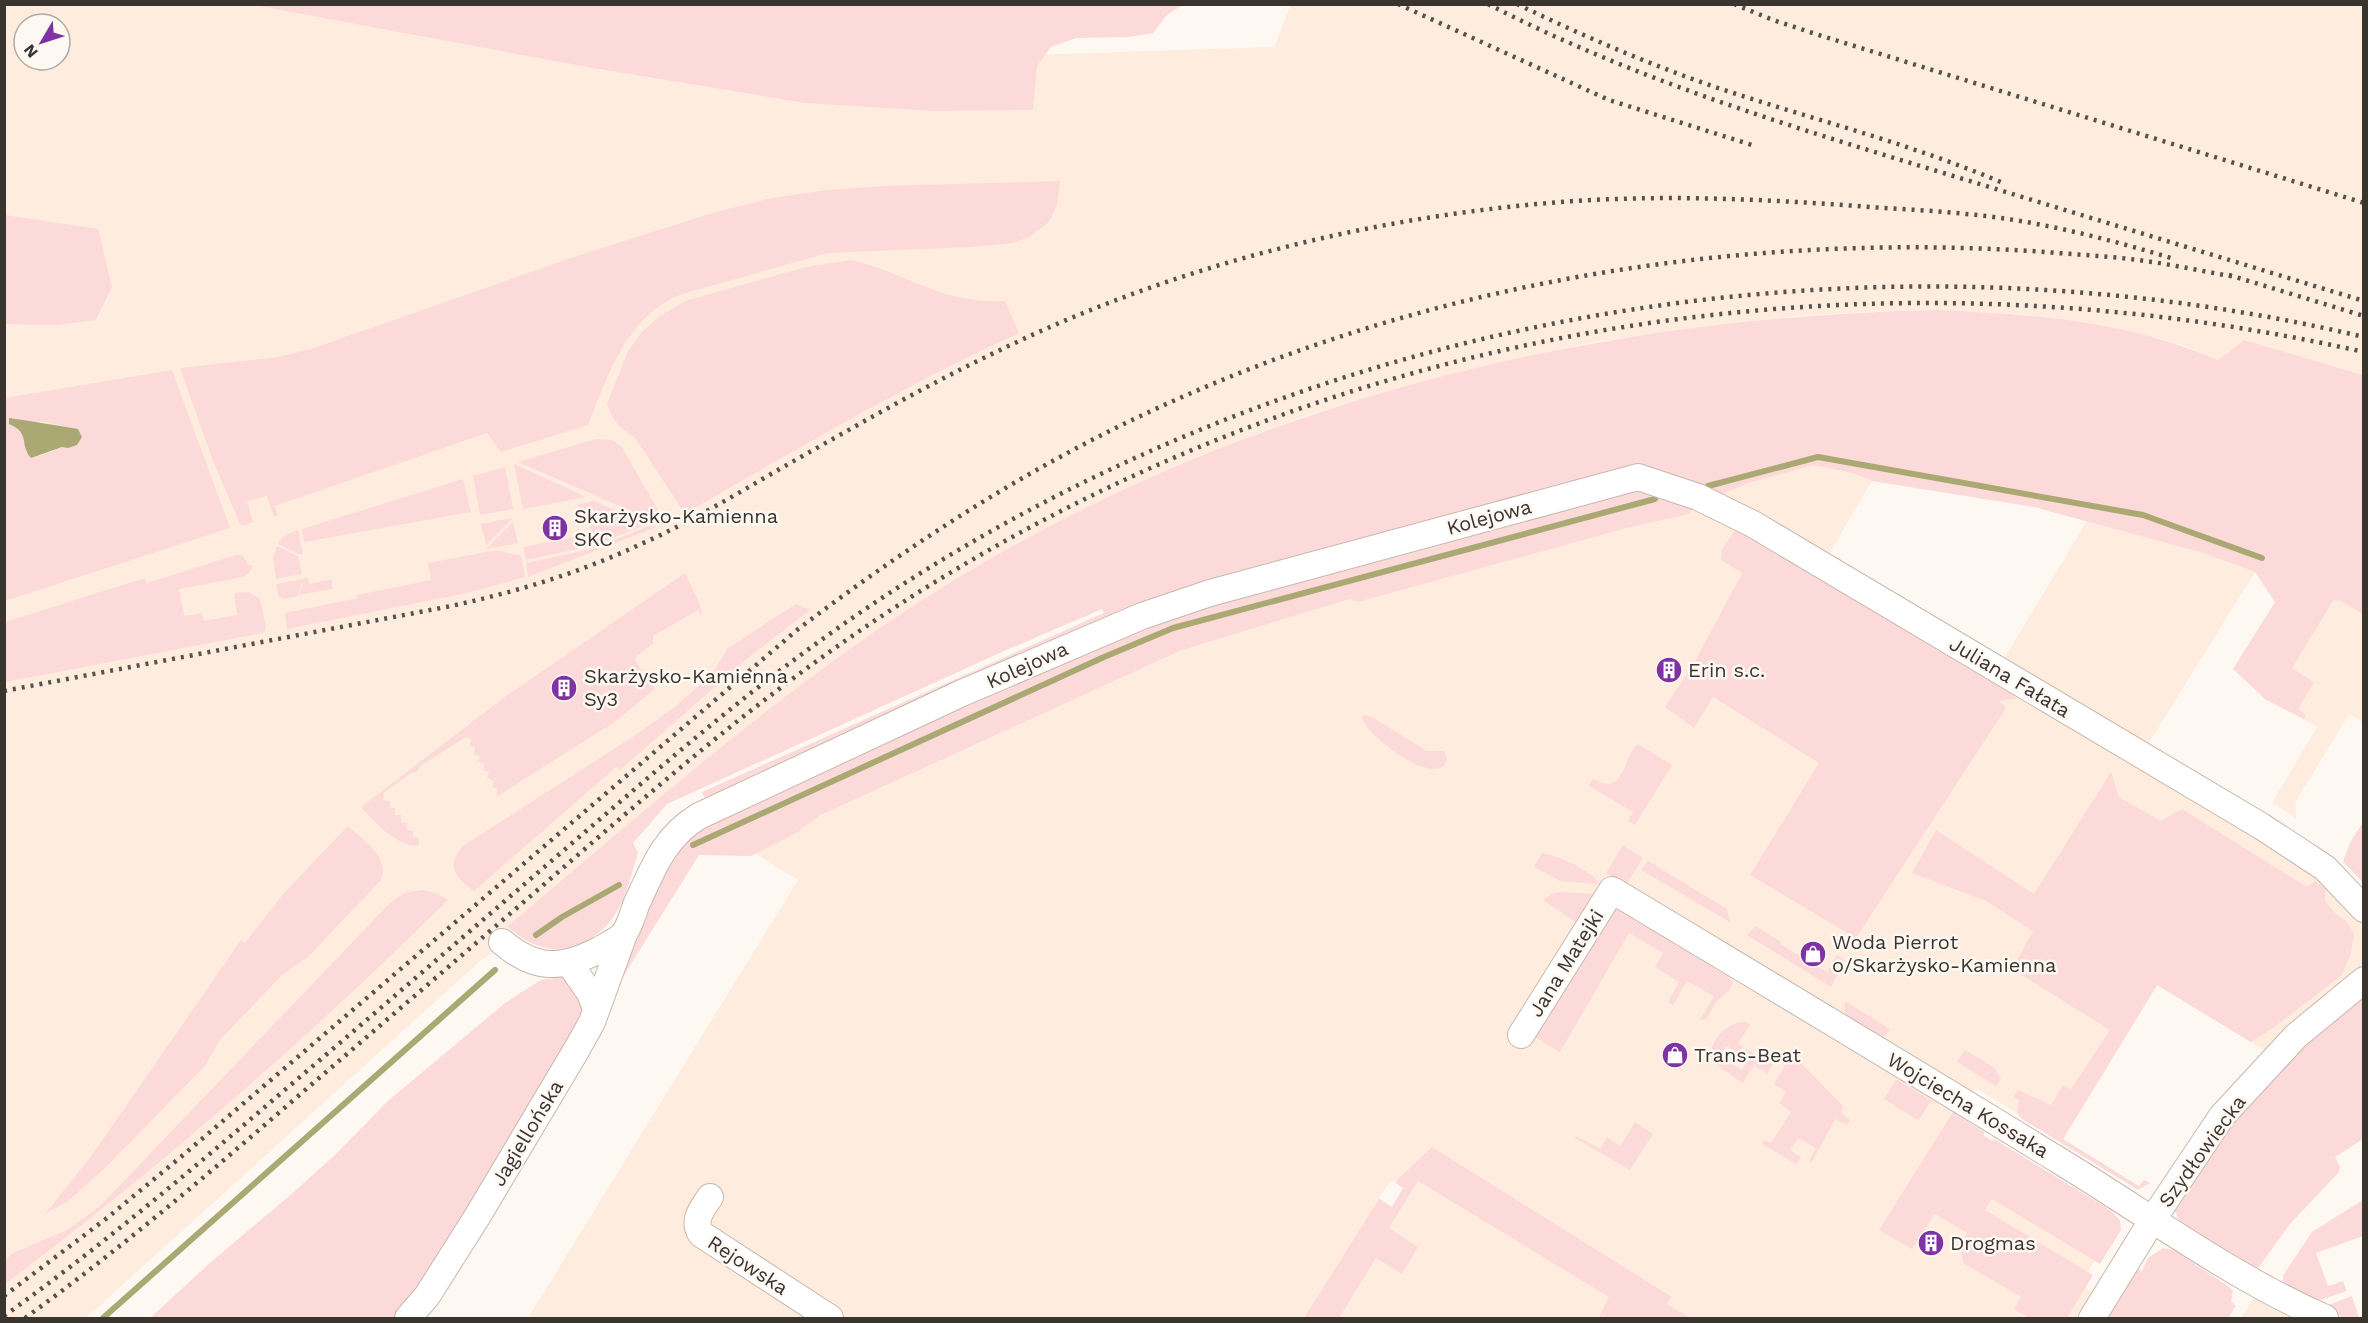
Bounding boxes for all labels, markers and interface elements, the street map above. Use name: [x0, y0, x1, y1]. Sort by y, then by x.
north arrow: [12, 12, 72, 72]
text: N: [20, 41, 42, 62]
street label: Kolejowa: [1444, 494, 1534, 540]
place label: Skarżysko-Kamienna SKC: [574, 504, 778, 551]
building icon: Skarżysko-Kamienna SKC: [540, 513, 570, 543]
street label: Juliana Fałata: [1945, 631, 2075, 723]
street label: Kolejowa: [982, 636, 1072, 694]
building icon: Erin s.c.: [1654, 655, 1684, 685]
place label: Erin s.c.: [1688, 658, 1765, 682]
place label: Skarżysko-Kamienna Sy3: [584, 664, 788, 711]
building icon: Skarżysko-Kamienna Sy3: [549, 673, 579, 703]
street label: Jana Matejki: [1523, 905, 1609, 1021]
place label: Woda Pierrot o/Skarżysko-Kamienna: [1832, 930, 2056, 977]
shop icon: Woda Pierrot o/Skarżysko-Kamienna: [1798, 939, 1828, 969]
shop icon: Trans-Beat: [1660, 1040, 1690, 1070]
place label: Trans-Beat: [1694, 1043, 1802, 1067]
street label: Wojciecha Kossaka: [1883, 1047, 2053, 1163]
street label: Jagiellońska: [486, 1076, 568, 1190]
street label: Szydłowiecka: [2153, 1090, 2251, 1212]
building icon: Drogmas: [1916, 1228, 1946, 1258]
street label: Rejowska: [703, 1230, 793, 1300]
place label: Drogmas: [1950, 1231, 2036, 1255]

